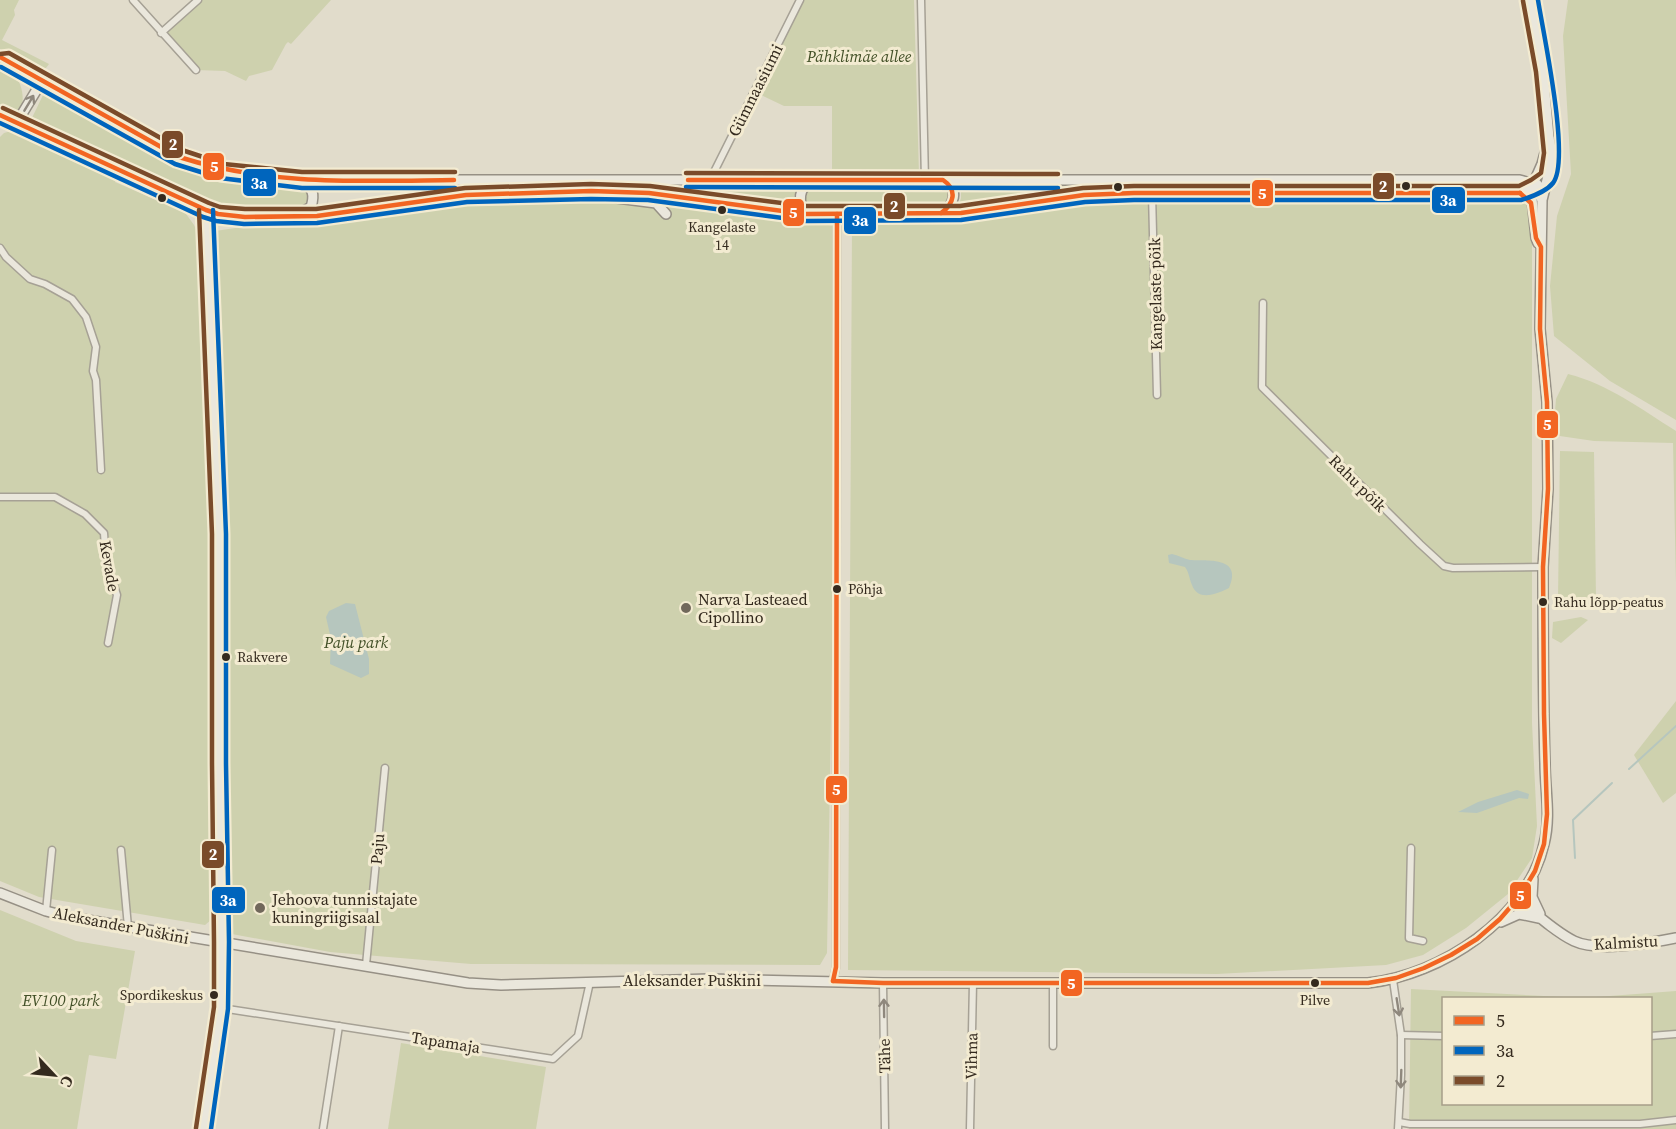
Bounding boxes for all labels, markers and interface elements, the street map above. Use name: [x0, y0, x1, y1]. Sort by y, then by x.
street label: Gümnaasiumi: [722, 40, 788, 140]
park label: Pähklimäe allee: [806, 45, 912, 67]
one-way arrow: [23, 95, 35, 112]
line badge: 2: [161, 130, 184, 159]
text: 2: [169, 133, 178, 155]
line badge: 5: [202, 152, 225, 181]
text: 5: [210, 155, 219, 177]
line badge: 3a: [242, 168, 277, 197]
text: 3a: [250, 172, 268, 194]
line badge: 2: [1372, 172, 1395, 200]
text: 2: [1379, 175, 1388, 197]
line badge: 5: [1251, 179, 1274, 207]
unlabelled marker: [1400, 180, 1412, 192]
unlabelled marker: [1112, 181, 1124, 193]
text: 5: [1258, 182, 1267, 204]
line badge: 3a: [1431, 186, 1466, 214]
text: 3a: [1439, 189, 1457, 211]
unlabelled marker: [156, 192, 168, 204]
line badge: 2: [883, 192, 906, 220]
text: 2: [890, 195, 899, 217]
line badge: 5: [782, 198, 805, 227]
text: 5: [789, 201, 798, 223]
marker: Kangelaste 14: [716, 204, 728, 216]
line badge: 3a: [843, 206, 877, 235]
text: 3a: [851, 209, 869, 231]
place label: Kangelaste 14: [688, 217, 756, 255]
street label: Kangelaste põik: [1143, 237, 1167, 351]
line badge: 5: [1536, 410, 1559, 439]
text: 5: [1543, 413, 1552, 435]
street label: Rahu põik: [1324, 449, 1392, 517]
street label: Kevade: [95, 539, 125, 593]
place label: Põhja: [848, 579, 884, 599]
marker: Põhja: [831, 583, 843, 595]
place label: Narva Lasteaed Cipollino: [698, 588, 807, 628]
place label: Rahu lõpp-peatus: [1554, 592, 1664, 612]
marker: Rahu lõpp-peatus: [1537, 596, 1549, 608]
marker: Narva Lasteaed Cipollino: [679, 601, 693, 615]
park label: Paju park: [323, 631, 388, 653]
place label: Rakvere: [237, 647, 288, 667]
marker: Rakvere: [220, 651, 232, 663]
line badge: 5: [825, 775, 848, 804]
text: 5: [832, 778, 841, 800]
street label: Paju: [365, 832, 389, 866]
line badge: 2: [201, 840, 225, 869]
text: 2: [209, 843, 218, 865]
line badge: 5: [1509, 881, 1532, 910]
text: 5: [1516, 884, 1525, 906]
line badge: 3a: [211, 886, 246, 914]
place label: Jehoova tunnistajate kuningriigisaal: [271, 888, 417, 928]
text: 3a: [219, 889, 237, 911]
street label: Aleksander Puškini: [51, 901, 191, 949]
marker: Jehoova tunnistajate kuningriigisaal: [253, 901, 267, 915]
street label: Kalmistu: [1593, 929, 1659, 955]
street label: Aleksander Puškini: [623, 969, 761, 991]
line badge: 5: [1060, 969, 1083, 997]
text: 5: [1067, 972, 1076, 994]
marker: Pilve: [1309, 977, 1321, 989]
place label: Spordikeskus: [120, 985, 203, 1005]
park label: EV100 park: [21, 989, 100, 1011]
marker: Spordikeskus: [208, 989, 220, 1001]
place label: Pilve: [1300, 990, 1330, 1010]
one-way arrow: [1392, 997, 1403, 1016]
legend: [1442, 997, 1652, 1105]
one-way arrow: [878, 998, 889, 1018]
text: 5: [1496, 1008, 1505, 1033]
street label: Tapamaja: [410, 1026, 483, 1058]
street label: Vihma: [960, 1031, 982, 1080]
street label: Tähe: [873, 1038, 895, 1074]
text: 3a: [1496, 1038, 1515, 1063]
north arrow: [24, 1045, 84, 1105]
one-way arrow: [1395, 1068, 1407, 1088]
text: 2: [1496, 1068, 1505, 1093]
text: С: [55, 1072, 80, 1091]

